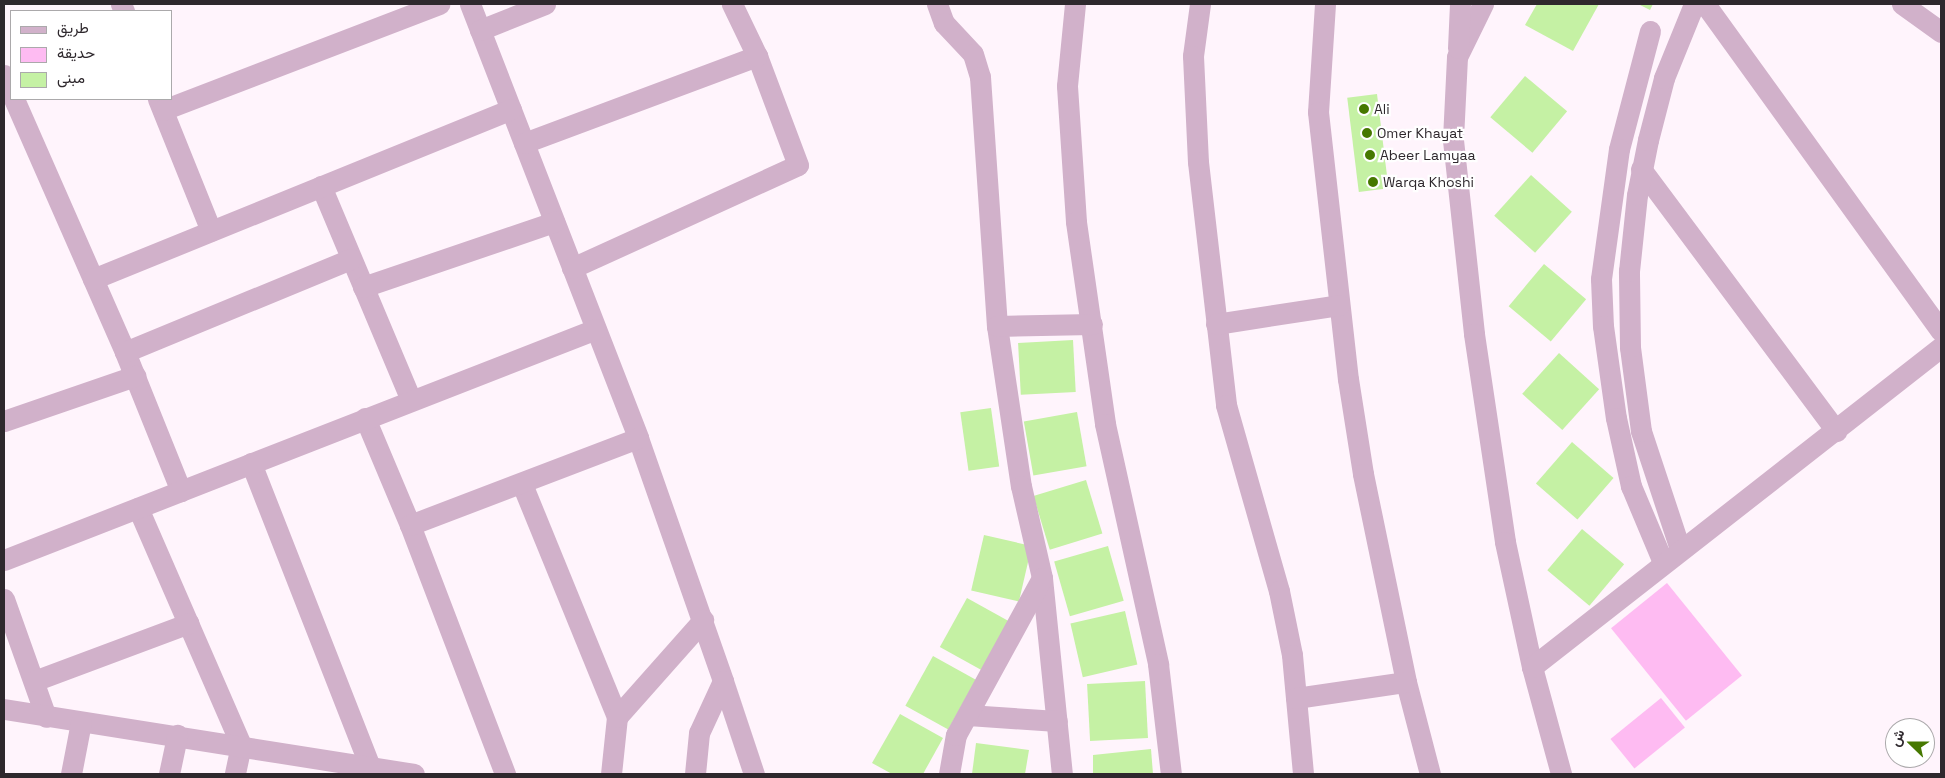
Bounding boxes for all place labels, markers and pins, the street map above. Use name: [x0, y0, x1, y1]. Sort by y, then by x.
place label: Ali: [1374, 101, 1390, 117]
marker: Ali: [1358, 103, 1370, 115]
place label: Omer Khayat: [1377, 125, 1463, 141]
marker: Omer Khayat: [1361, 127, 1373, 139]
place label: Abeer Lamyaa: [1380, 147, 1476, 163]
marker: Abeer Lamyaa: [1364, 149, 1376, 161]
place label: Warqa Khoshi: [1383, 174, 1474, 190]
marker: Warqa Khoshi: [1367, 176, 1379, 188]

